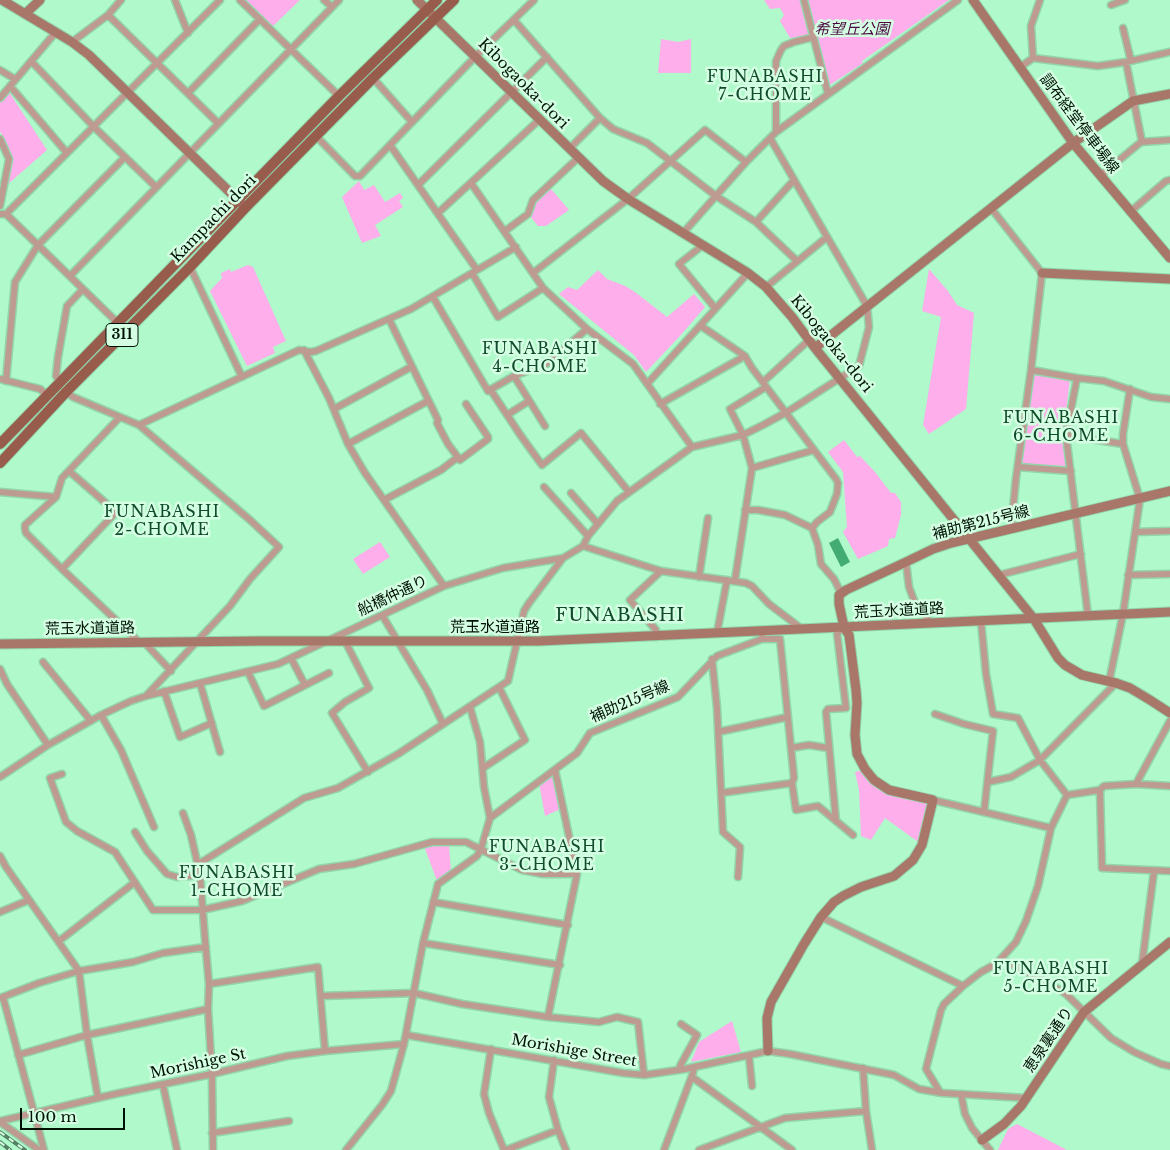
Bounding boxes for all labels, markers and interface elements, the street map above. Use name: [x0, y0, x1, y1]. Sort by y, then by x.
park label: 希望丘公園: [815, 21, 889, 39]
street label: Kibogaoka-dori: [474, 35, 572, 133]
district label: FUNABASHI 7-CHOME: [706, 67, 824, 105]
street label: 調布経堂停車場線: [1036, 71, 1122, 177]
street label: Kampachi dori: [168, 172, 260, 266]
street label: Kibogaoka-dori: [786, 292, 876, 396]
road number: 311: [106, 324, 138, 346]
district label: FUNABASHI 4-CHOME: [481, 339, 599, 377]
district label: FUNABASHI 6-CHOME: [1002, 408, 1120, 446]
district label: FUNABASHI 2-CHOME: [103, 502, 221, 540]
street label: 補助第215号線: [931, 502, 1031, 544]
street label: 船橋仲通り: [355, 572, 431, 620]
street label: 荒玉水道道路: [854, 600, 944, 622]
district label: FUNABASHI: [554, 605, 686, 627]
street label: 荒玉水道道路: [45, 619, 135, 639]
street label: 荒玉水道道路: [450, 619, 540, 637]
street label: 補助215号線: [588, 677, 672, 727]
district label: FUNABASHI 3-CHOME: [488, 837, 606, 875]
district label: FUNABASHI 1-CHOME: [178, 863, 296, 901]
district label: FUNABASHI 5-CHOME: [992, 959, 1110, 997]
street label: 恵泉裏通り: [1021, 1004, 1077, 1076]
street label: Morishige Street: [510, 1031, 638, 1071]
street label: Morishige St: [149, 1045, 247, 1083]
scale bar: [22, 1098, 128, 1130]
text: 100 m: [28, 1107, 77, 1126]

